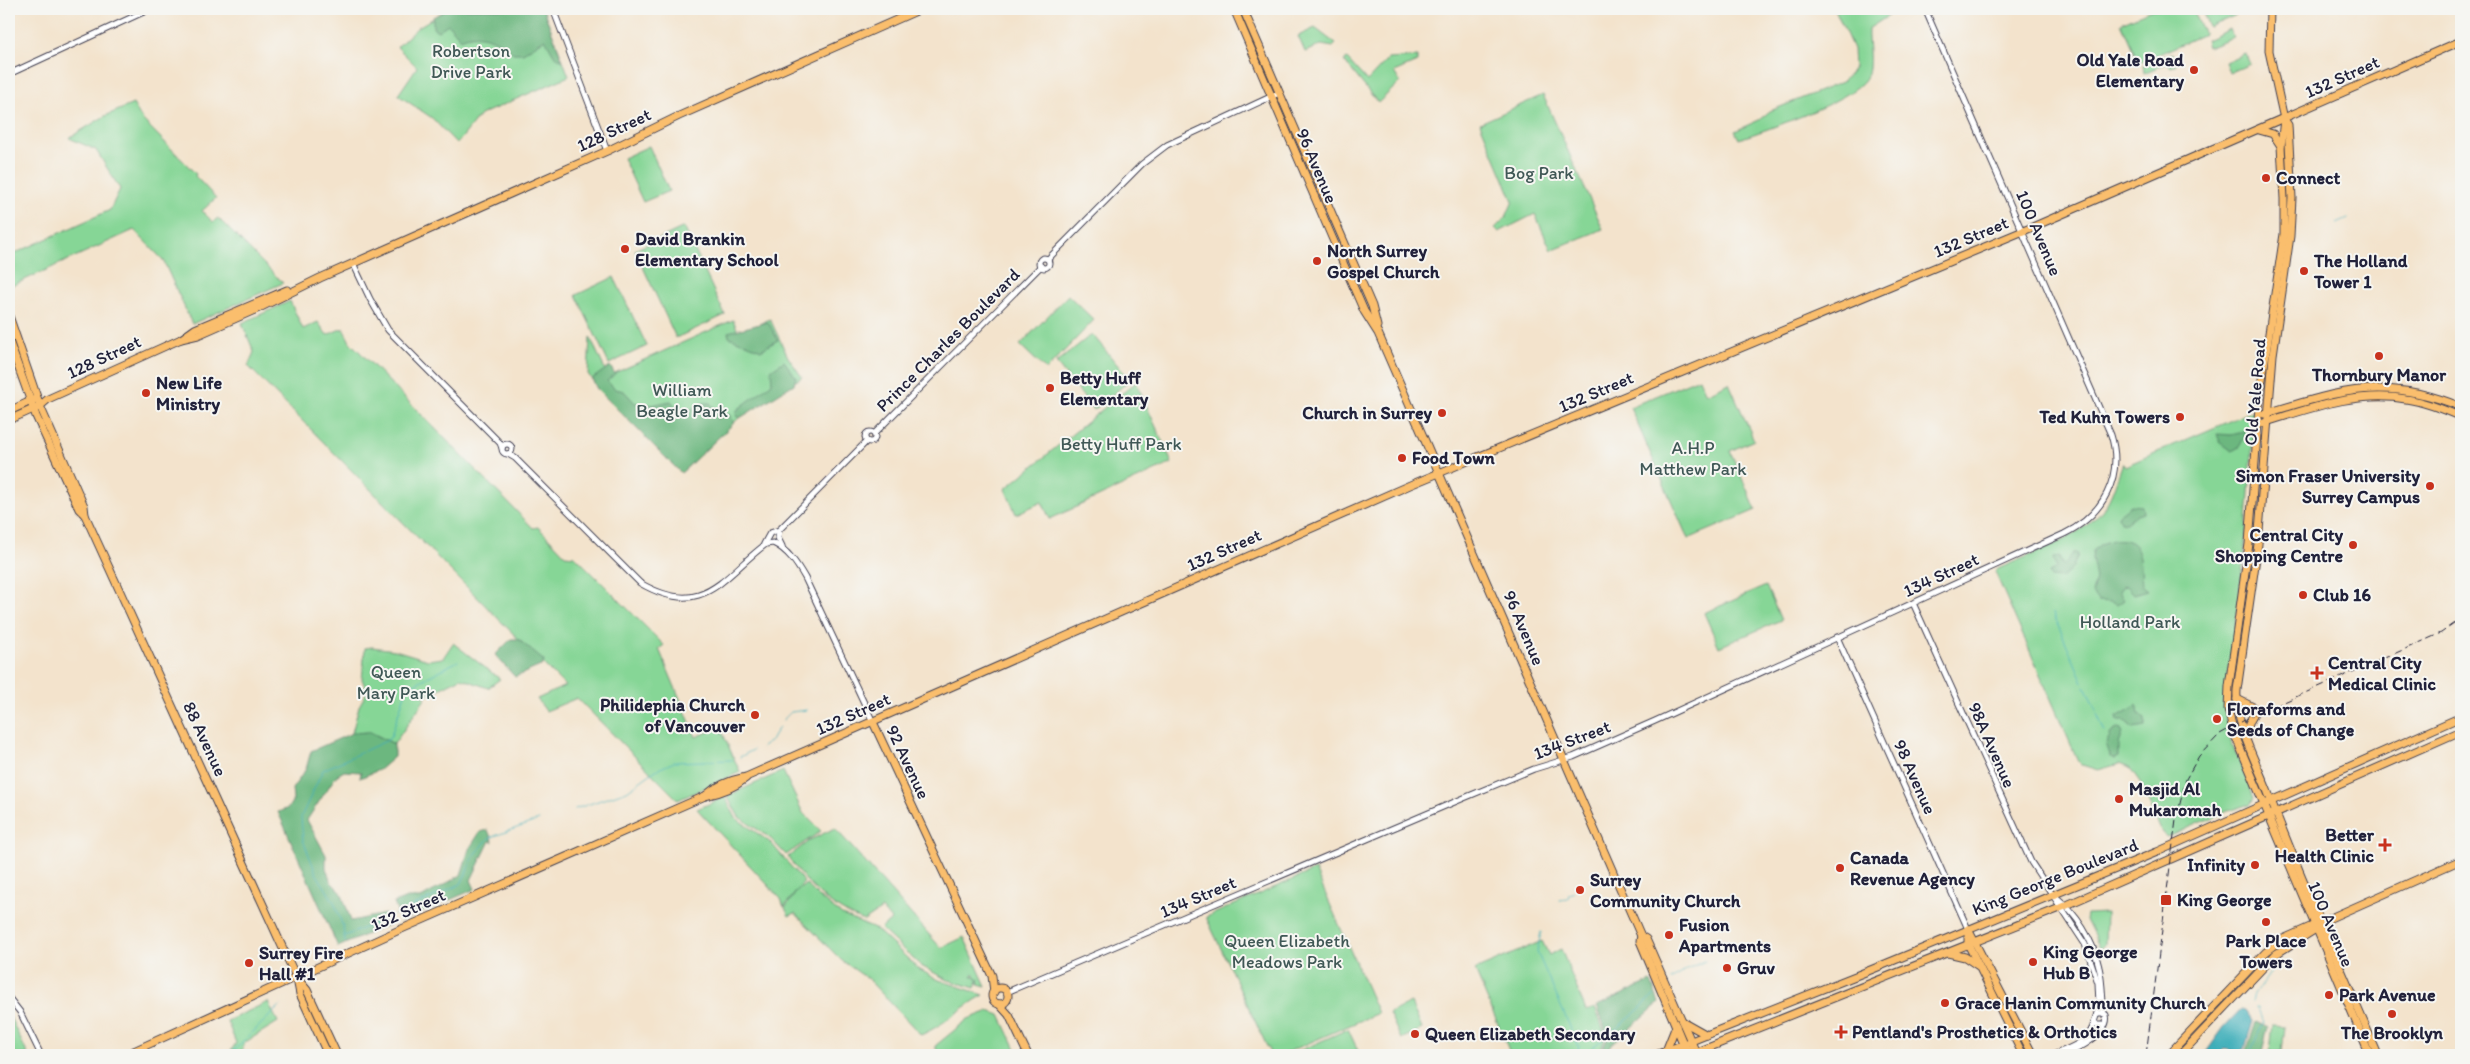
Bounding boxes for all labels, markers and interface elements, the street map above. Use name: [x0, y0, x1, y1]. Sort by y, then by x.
park label: Robertson Drive Park: [431, 40, 512, 83]
place label: Old Yale Road Elementary: [2076, 49, 2185, 92]
street label: 132 Street: [2301, 51, 2383, 103]
marker: Old Yale Road Elementary: [2188, 64, 2200, 76]
street label: 128 Street: [573, 103, 655, 157]
street label: 96 Avenue: [1291, 125, 1343, 207]
park label: Bog Park: [1504, 162, 1574, 184]
place label: Connect: [2276, 167, 2341, 189]
marker: Connect: [2260, 172, 2272, 184]
street label: 100 Avenue: [2011, 187, 2067, 279]
street label: 132 Street: [1930, 211, 2012, 263]
place label: David Brankin Elementary School: [635, 228, 779, 271]
place label: North Surrey Gospel Church: [1327, 240, 1440, 283]
marker: David Brankin Elementary School: [619, 243, 631, 255]
place label: The Holland Tower 1: [2313, 250, 2408, 293]
marker: North Surrey Gospel Church: [1311, 255, 1323, 267]
street label: Prince Charles Boulevard: [872, 263, 1025, 416]
marker: The Holland Tower 1: [2298, 265, 2310, 277]
street label: 128 Street: [63, 330, 145, 384]
street label: Old Yale Road: [2239, 337, 2271, 447]
marker: Thornbury Manor: [2373, 350, 2385, 362]
place label: Thornbury Manor: [2311, 364, 2447, 386]
street label: 132 Street: [1555, 366, 1637, 418]
place label: Betty Huff Elementary: [1060, 367, 1149, 410]
place label: New Life Ministry: [156, 372, 223, 415]
park label: William Beagle Park: [636, 379, 729, 422]
marker: Betty Huff Elementary: [1044, 382, 1056, 394]
marker: New Life Ministry: [140, 387, 152, 399]
place label: Church in Surrey: [1302, 402, 1433, 424]
place label: Ted Kuhn Towers: [2039, 406, 2170, 428]
marker: Church in Surrey: [1436, 407, 1448, 419]
marker: Ted Kuhn Towers: [2174, 411, 2186, 423]
park label: Betty Huff Park: [1060, 433, 1182, 455]
park label: A.H.P Matthew Park: [1640, 437, 1747, 480]
place label: Food Town: [1412, 447, 1496, 469]
marker: Food Town: [1396, 452, 1408, 464]
place label: Simon Fraser University Surrey Campus: [2236, 465, 2421, 508]
marker: Simon Fraser University Surrey Campus: [2424, 480, 2436, 492]
street label: 132 Street: [1183, 524, 1265, 576]
place label: Central City Shopping Centre: [2215, 524, 2343, 567]
marker: Central City Shopping Centre: [2347, 539, 2359, 551]
street label: 134 Street: [1900, 548, 1982, 602]
place label: Club 16: [2313, 584, 2371, 606]
street label: 96 Avenue: [1498, 587, 1550, 669]
marker: Club 16: [2297, 589, 2309, 601]
park label: Holland Park: [2080, 611, 2181, 633]
place label: Central City Medical Clinic: [2328, 652, 2436, 695]
park label: Queen Mary Park: [357, 661, 436, 704]
marker: Central City Medical Clinic: [2310, 666, 2324, 680]
street label: 132 Street: [812, 688, 894, 740]
place label: Philidephia Church of Vancouver: [600, 694, 746, 737]
street label: 88 Avenue: [178, 698, 232, 780]
place label: Floraforms and Seeds of Change: [2227, 698, 2355, 741]
street label: 98A Avenue: [1963, 699, 2021, 791]
marker: Philidephia Church of Vancouver: [749, 709, 761, 721]
marker: Floraforms and Seeds of Change: [2211, 713, 2223, 725]
street label: 134 Street: [1530, 715, 1614, 765]
street label: 92 Avenue: [881, 721, 935, 803]
street label: 98 Avenue: [1889, 736, 1941, 818]
place label: Masjid Al Mukaromah: [2129, 778, 2222, 821]
marker: Masjid Al Mukaromah: [2113, 793, 2125, 805]
place label: Better Health Clinic: [2275, 824, 2375, 867]
street label: King George Boulevard: [1969, 834, 2142, 920]
marker: Better Health Clinic: [2378, 838, 2392, 852]
place label: Canada Revenue Agency: [1850, 847, 1975, 890]
place label: Infinity: [2187, 854, 2246, 876]
marker: Infinity: [2249, 859, 2261, 871]
marker: Canada Revenue Agency: [1834, 862, 1846, 874]
place label: Surrey Community Church: [1590, 869, 1741, 912]
street label: 134 Street: [1157, 871, 1240, 923]
street label: 100 Avenue: [2303, 878, 2359, 970]
street label: 132 Street: [367, 884, 449, 936]
marker: Surrey Community Church: [1574, 884, 1586, 896]
place label: King George: [2177, 889, 2272, 911]
marker: King George: [2159, 893, 2173, 907]
place label: Fusion Apartments: [1678, 914, 1771, 957]
marker: Park Place Towers: [2260, 916, 2272, 928]
marker: Fusion Apartments: [1663, 929, 1675, 941]
park label: Queen Elizabeth Meadows Park: [1224, 930, 1350, 973]
place label: Park Place Towers: [2226, 930, 2307, 973]
place label: King George Hub B: [2043, 941, 2138, 984]
place label: Surrey Fire Hall #1: [259, 942, 344, 985]
marker: King George Hub B: [2027, 956, 2039, 968]
marker: Surrey Fire Hall #1: [243, 957, 255, 969]
place label: Gruv: [1737, 957, 1776, 979]
marker: Gruv: [1721, 962, 1733, 974]
place label: Park Avenue: [2339, 984, 2436, 1006]
marker: Park Avenue: [2323, 989, 2335, 1001]
place label: Grace Hanin Community Church: [1955, 992, 2206, 1014]
marker: Grace Hanin Community Church: [1939, 997, 1951, 1009]
marker: The Brooklyn: [2386, 1008, 2398, 1020]
place label: Pentland's Prosthetics & Orthotics: [1852, 1021, 2117, 1043]
place label: The Brooklyn: [2340, 1022, 2444, 1044]
place label: Queen Elizabeth Secondary: [1425, 1023, 1636, 1045]
marker: Pentland's Prosthetics & Orthotics: [1834, 1025, 1848, 1039]
marker: Queen Elizabeth Secondary: [1409, 1028, 1421, 1040]

